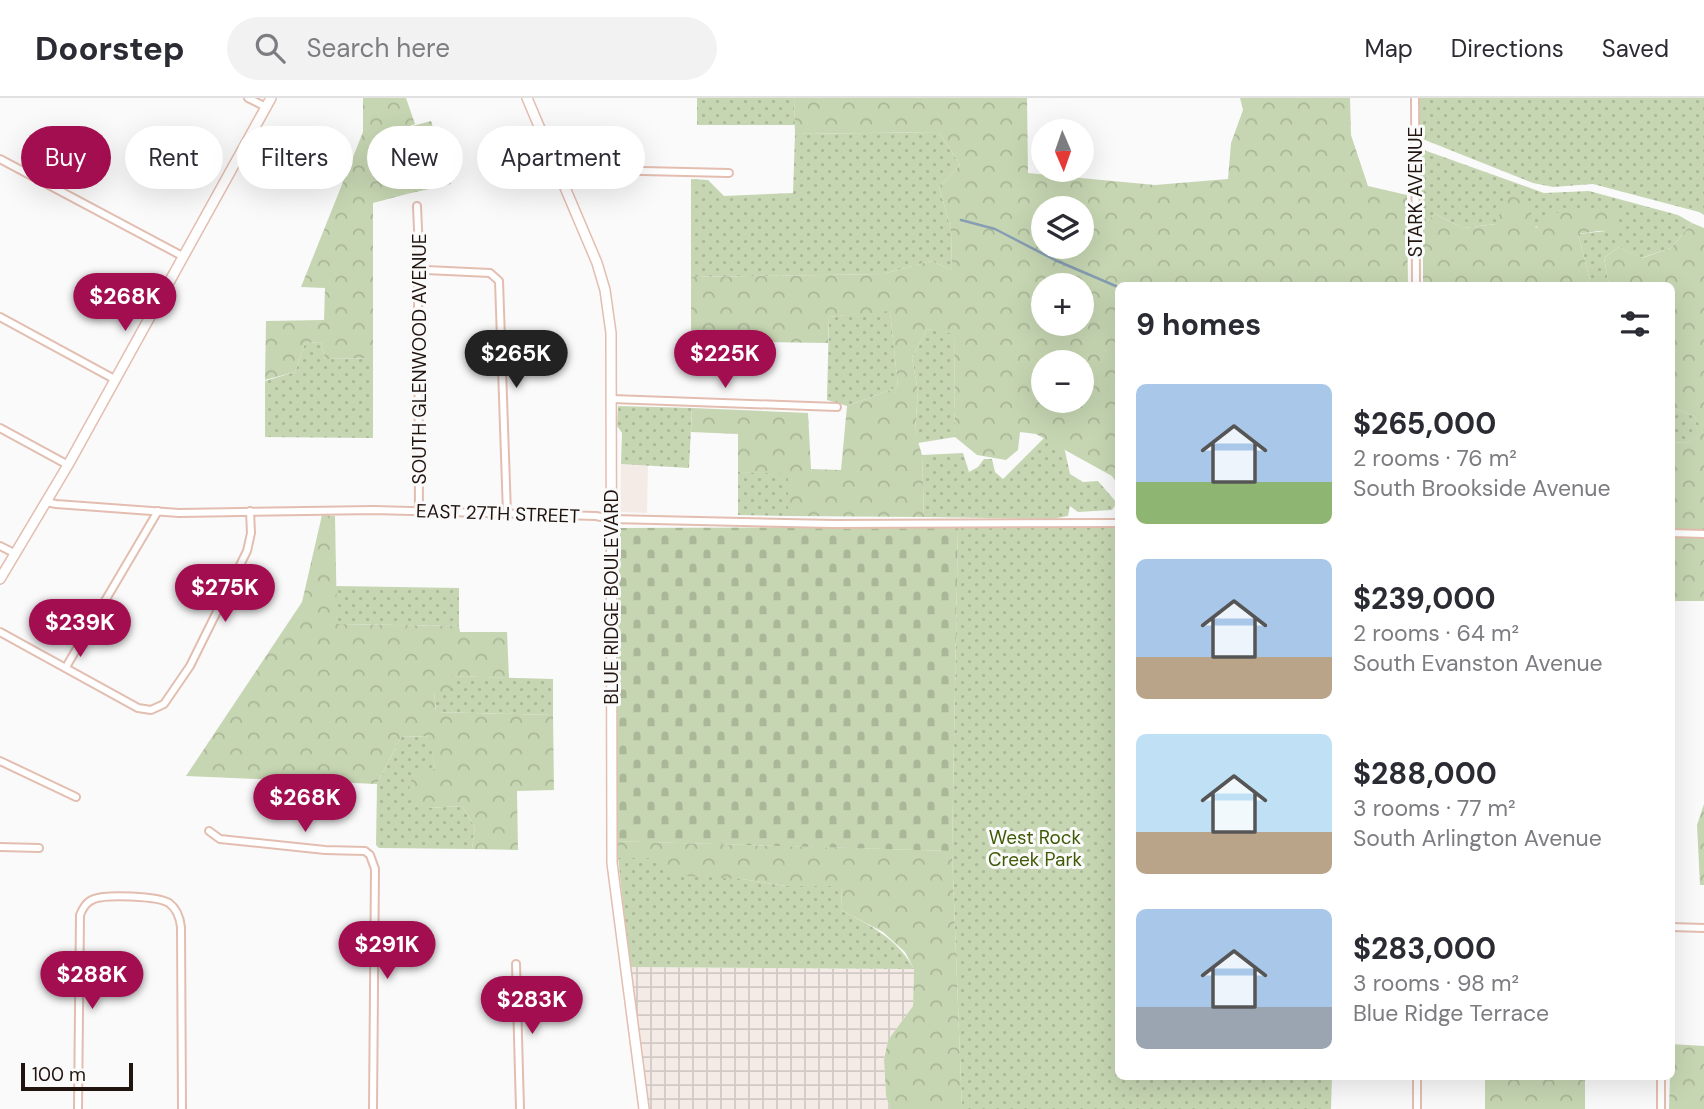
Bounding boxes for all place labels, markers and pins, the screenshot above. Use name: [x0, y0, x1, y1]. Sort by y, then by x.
pin: $268K: [76, 274, 174, 333]
pin: $265K: [467, 330, 565, 390]
pin: $225K: [676, 330, 774, 390]
pin: $275K: [176, 564, 274, 624]
pin: $239K: [31, 600, 129, 659]
pin: $268K: [256, 774, 354, 834]
pin: $291K: [338, 922, 436, 981]
pin: $288K: [43, 951, 141, 1011]
pin: $283K: [483, 976, 581, 1036]

